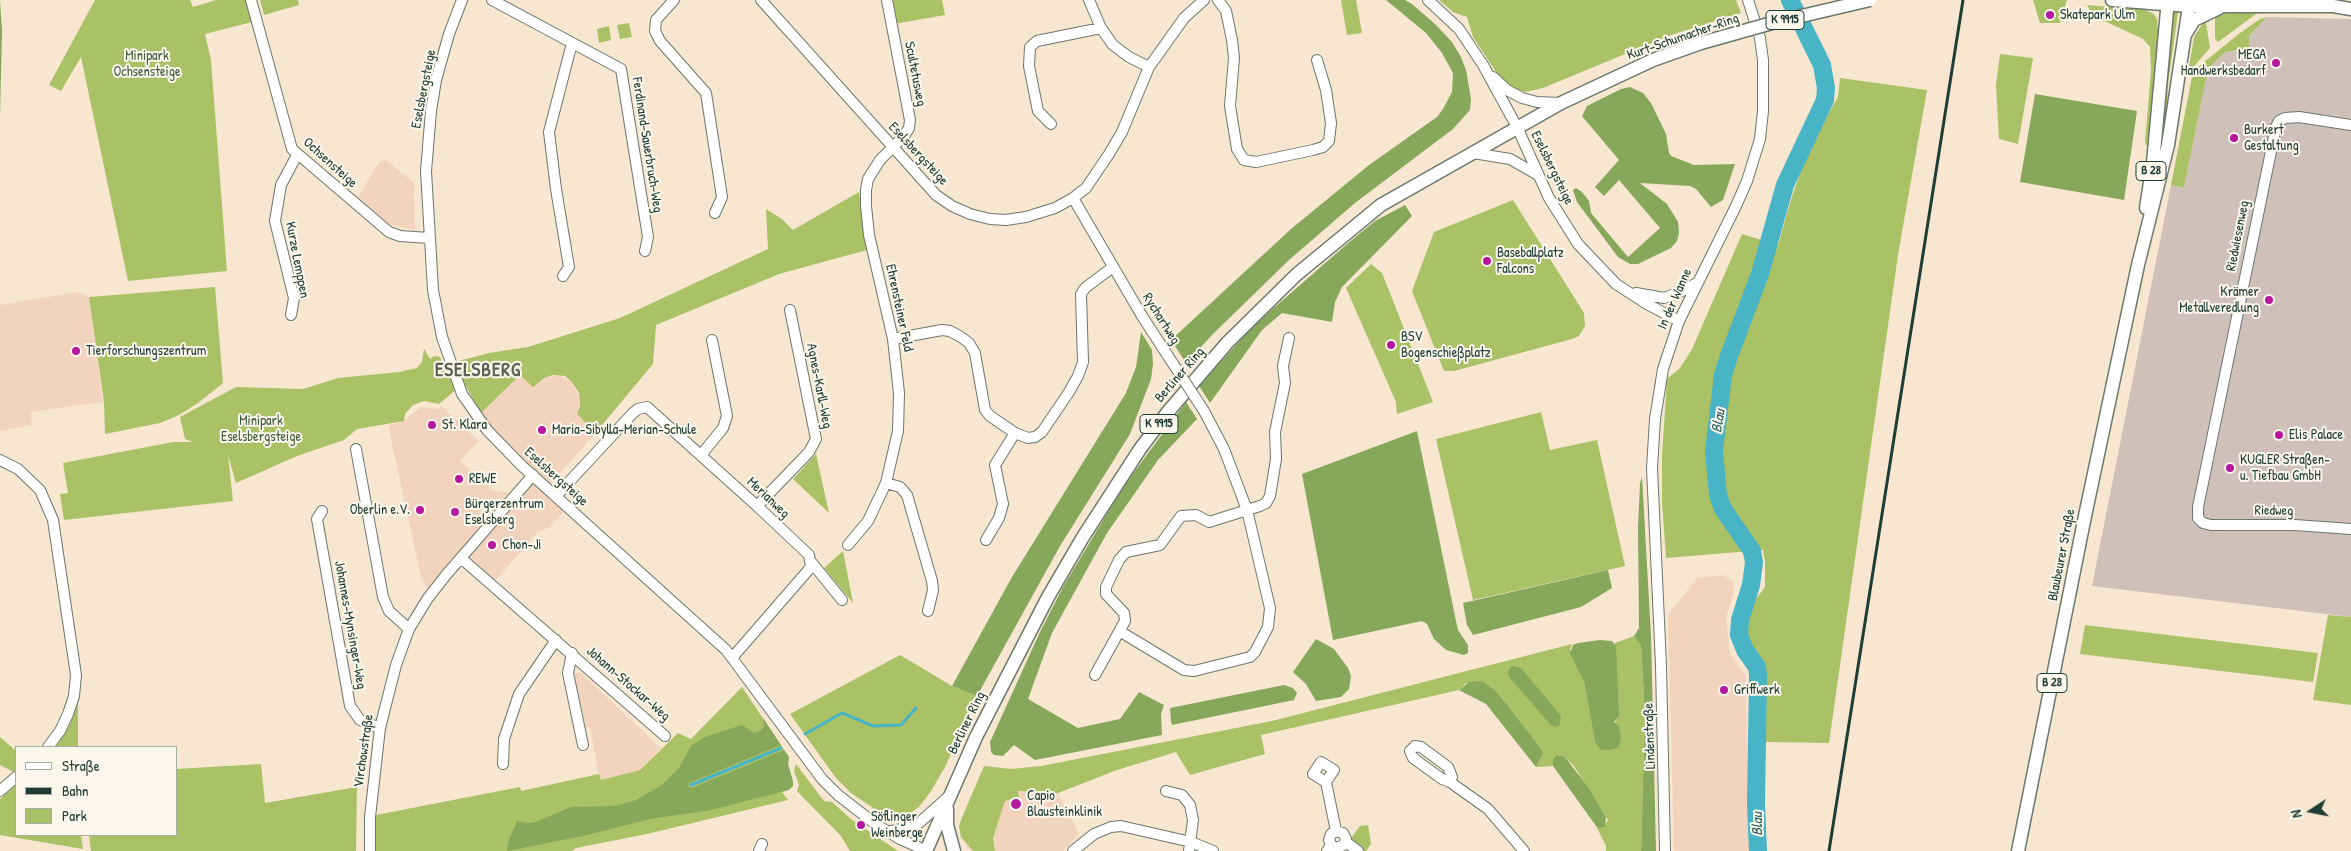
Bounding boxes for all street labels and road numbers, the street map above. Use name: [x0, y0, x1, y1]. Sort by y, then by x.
street label: Kurt-Schumacher-Ring: [1625, 10, 1741, 64]
road number: K 9915: [1766, 10, 1804, 30]
street label: Scultetusweg: [900, 40, 930, 108]
street label: Eselsbergsteige: [408, 48, 440, 130]
street label: Ferdinand-Sauerbruch-Weg: [628, 76, 666, 214]
street label: Eselsbergsteige: [885, 119, 951, 189]
street label: Eselsbergsteige: [1527, 128, 1577, 208]
street label: Ochsensteige: [299, 134, 361, 192]
road number: B 28: [2136, 162, 2166, 180]
street label: Riedwiesenweg: [2223, 199, 2253, 273]
street label: Kurze Lemppen: [281, 220, 313, 300]
street label: Ehrensteiner Feld: [882, 263, 916, 353]
street label: In der Wanne: [1654, 266, 1696, 332]
street label: Rychartweg: [1139, 290, 1183, 348]
street label: Agnes-Karll-Weg: [803, 342, 835, 430]
street label: Berliner Ring: [1152, 344, 1208, 406]
road number: K 9915: [1140, 414, 1178, 434]
street label: Eselsbergsteige: [521, 444, 591, 510]
street label: Merianweg: [743, 474, 793, 522]
street label: Riedweg: [2254, 502, 2294, 520]
street label: Blaubeurer Straße: [2045, 507, 2079, 603]
street label: Johannes-Mynsinger-Weg: [330, 559, 370, 691]
street label: Johann-Stockar-Weg: [583, 643, 673, 725]
road number: B 28: [2037, 674, 2067, 692]
street label: Berliner Ring: [945, 689, 989, 757]
street label: Lindenstraße: [1640, 703, 1660, 769]
street label: Virchowstraße: [351, 713, 377, 789]

